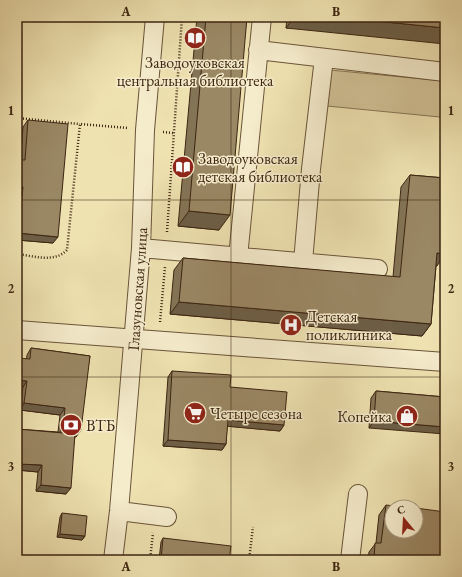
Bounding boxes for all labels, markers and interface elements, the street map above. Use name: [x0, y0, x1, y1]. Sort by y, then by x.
text: A: [120, 3, 131, 20]
text: B: [332, 3, 340, 20]
library icon: Заводоуковская центральная библиотека: [182, 25, 208, 51]
place label: Заводоуковская центральная библиотека: [117, 52, 274, 91]
text: 1: [8, 102, 15, 119]
text: 1: [448, 102, 455, 119]
place label: Заводоуковская детская библиотека: [198, 148, 323, 187]
library icon: Заводоуковская детская библиотека: [170, 154, 196, 180]
street label: Глазуновская улица: [123, 226, 152, 351]
text: 2: [8, 280, 15, 297]
text: 2: [448, 280, 455, 297]
place label: Детская поликлиника: [306, 306, 393, 345]
hospital icon: Детская поликлиника: [278, 312, 304, 338]
supermarket icon: Четыре сезона: [182, 400, 208, 426]
place label: Четыре сезона: [210, 403, 303, 424]
shop icon: Копейка: [394, 403, 420, 429]
place label: Копейка: [337, 406, 393, 427]
bank icon: ВТБ: [58, 412, 84, 438]
place label: ВТБ: [86, 415, 115, 436]
text: 3: [8, 458, 15, 475]
text: 3: [448, 458, 455, 475]
north arrow: [384, 499, 424, 539]
text: С: [395, 502, 407, 517]
text: A: [120, 558, 131, 575]
text: B: [332, 558, 340, 575]

